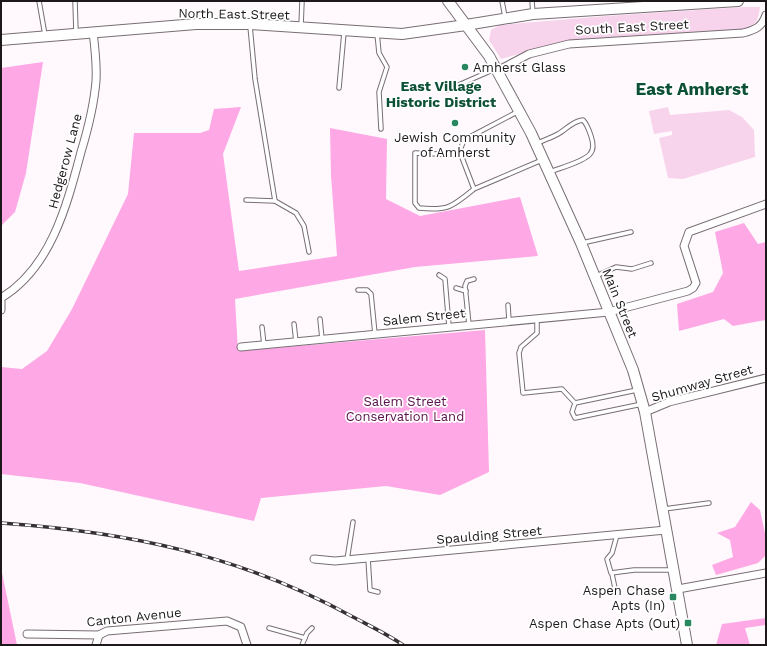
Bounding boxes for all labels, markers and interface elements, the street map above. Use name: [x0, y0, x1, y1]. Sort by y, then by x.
street label: North East Street: [178, 6, 290, 22]
street label: South East Street: [575, 17, 690, 37]
place label: Amherst Glass: [473, 60, 566, 75]
marker: Amherst Glass: [460, 62, 470, 72]
district label: East Village Historic District: [386, 78, 496, 110]
district label: East Amherst: [635, 79, 749, 99]
street label: Hedgerow Lane: [45, 112, 85, 210]
marker: Jewish Community of Amherst: [450, 118, 460, 128]
place label: Jewish Community of Amherst: [394, 130, 516, 160]
street label: Main Street: [599, 266, 641, 340]
street label: Salem Street: [382, 305, 467, 329]
street label: Shumway Street: [650, 361, 755, 405]
park label: Salem Street Conservation Land: [346, 394, 464, 424]
street label: Spaulding Street: [436, 523, 543, 547]
place label: Aspen Chase Apts (In): [583, 583, 665, 613]
marker: Aspen Chase Apts (In): [668, 592, 678, 602]
street label: Canton Avenue: [86, 605, 182, 629]
place label: Aspen Chase Apts (Out): [529, 616, 680, 631]
marker: Aspen Chase Apts (Out): [683, 618, 693, 628]

